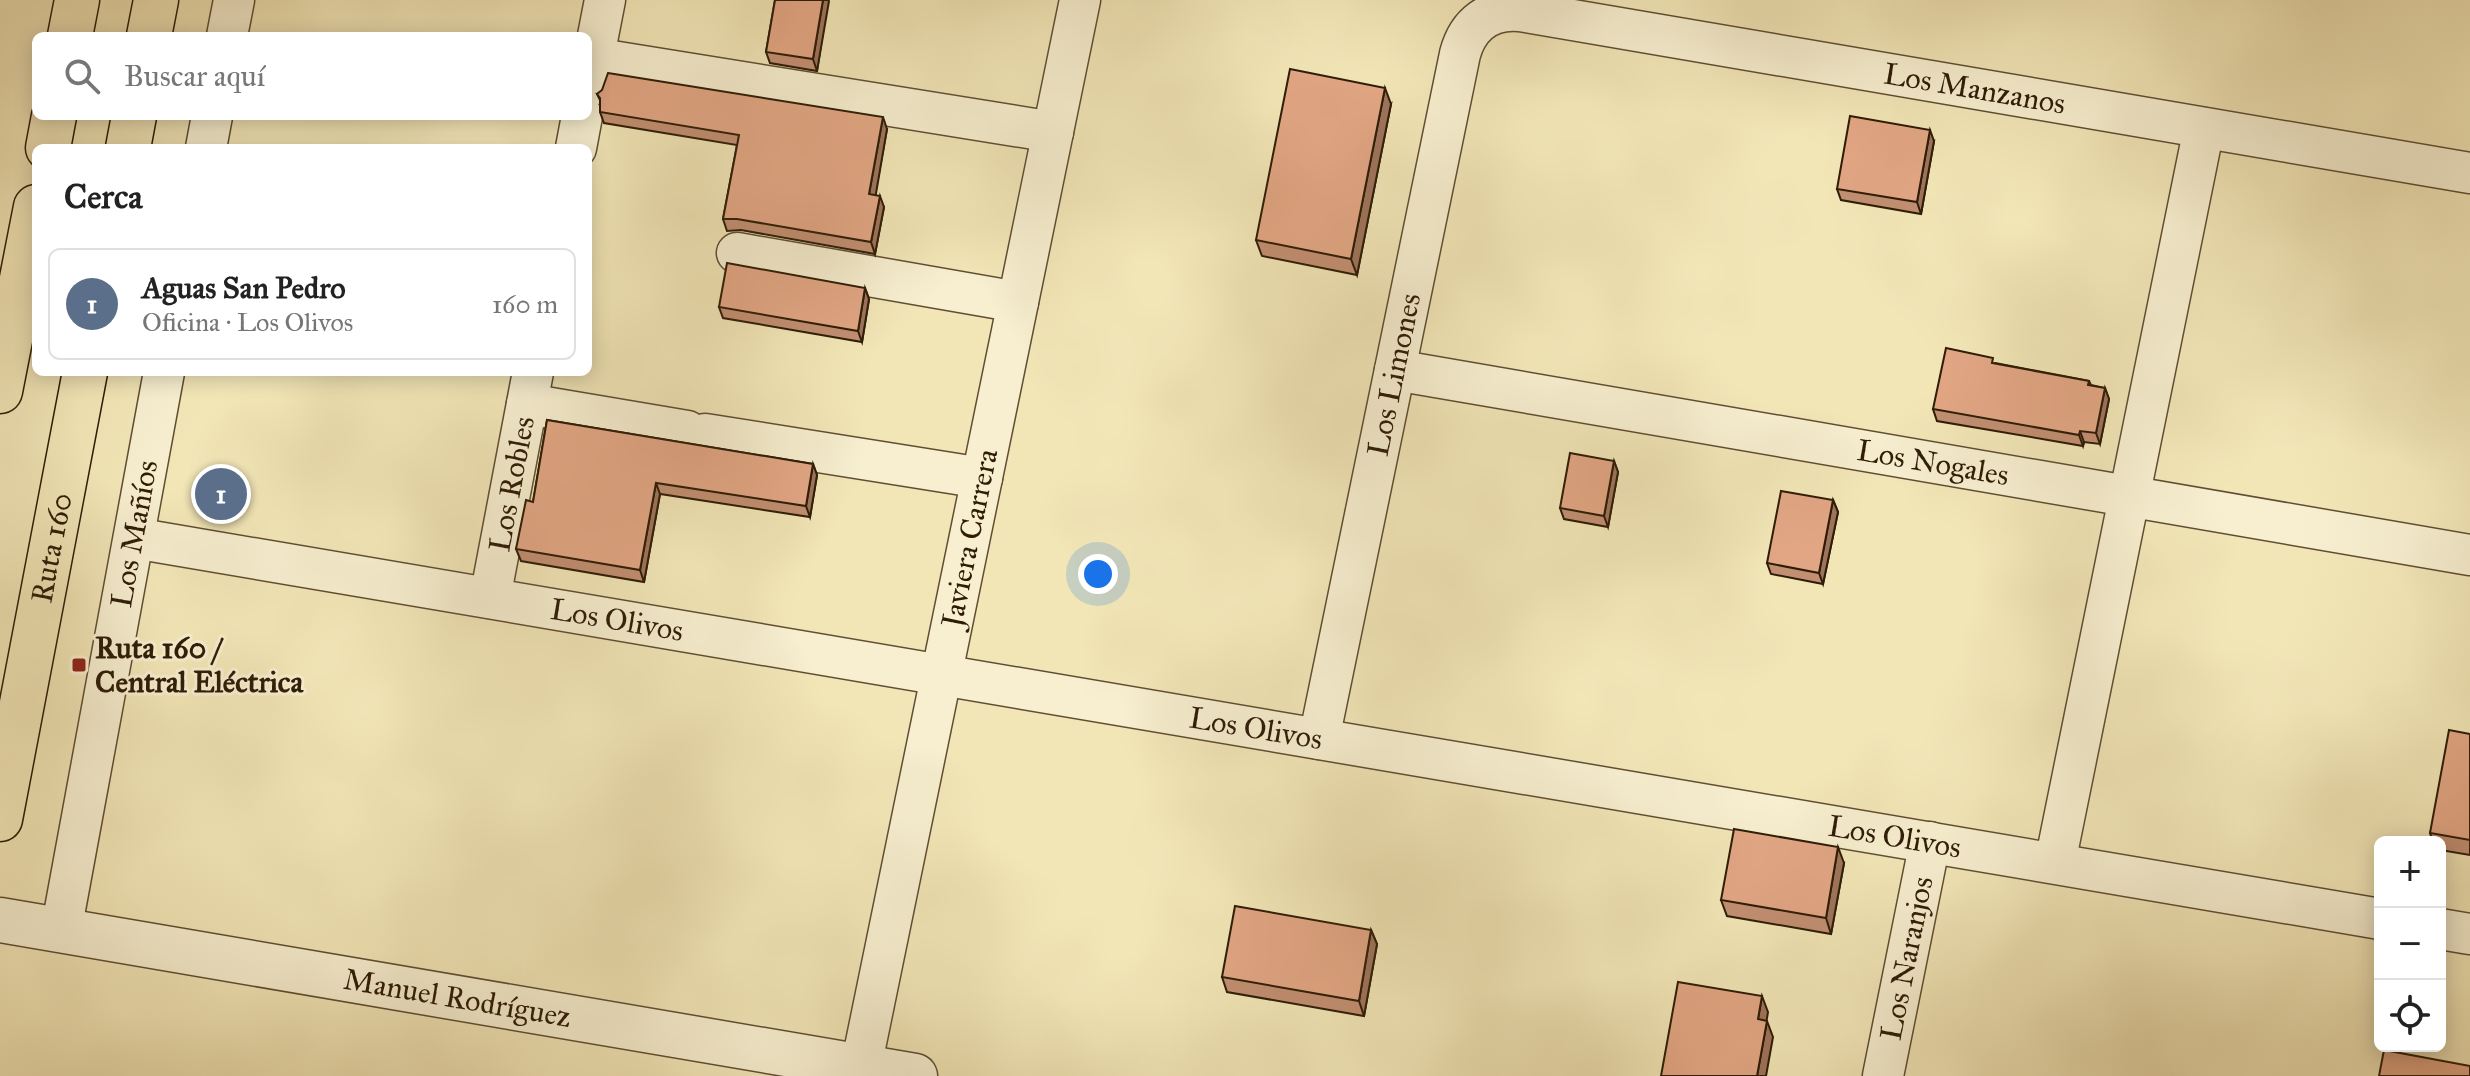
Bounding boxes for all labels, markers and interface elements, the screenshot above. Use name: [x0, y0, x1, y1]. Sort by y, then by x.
search box: [32, 32, 592, 120]
icon: search: [60, 54, 104, 98]
street label: Los Manzanos: [1881, 55, 2068, 122]
text: Buscar aquí: [124, 58, 265, 94]
text: Cerca: [64, 176, 143, 217]
text: Aguas San Pedro: [142, 270, 346, 306]
text: 1: [87, 288, 97, 320]
text: 160 m: [492, 288, 558, 320]
street label: Los Limones: [1360, 290, 1428, 459]
text: Oficina · Los Olivos: [142, 306, 353, 338]
street label: Los Robles: [481, 413, 542, 555]
street label: Los Nogales: [1854, 432, 2012, 493]
street label: Javiera Carrera: [933, 445, 1005, 633]
street label: Los Mañíos: [103, 457, 165, 610]
pin: 1: [195, 464, 247, 524]
street label: Ruta 160: [23, 490, 80, 606]
your location: [1078, 554, 1118, 594]
street label: Los Olivos: [548, 591, 686, 649]
place label: Ruta 160 / Central Eléctrica: [95, 630, 304, 700]
marker: Ruta 160 / Central Eléctrica: [70, 656, 88, 674]
street label: Los Olivos: [1187, 699, 1325, 757]
street label: Los Olivos: [1826, 808, 1964, 866]
map controls: [2374, 836, 2446, 1052]
button: +: [2374, 836, 2446, 908]
street label: Los Naranjos: [1873, 873, 1941, 1043]
button: −: [2374, 908, 2446, 980]
street label: Manuel Rodríguez: [341, 961, 574, 1035]
button: locate: [2374, 980, 2446, 1052]

